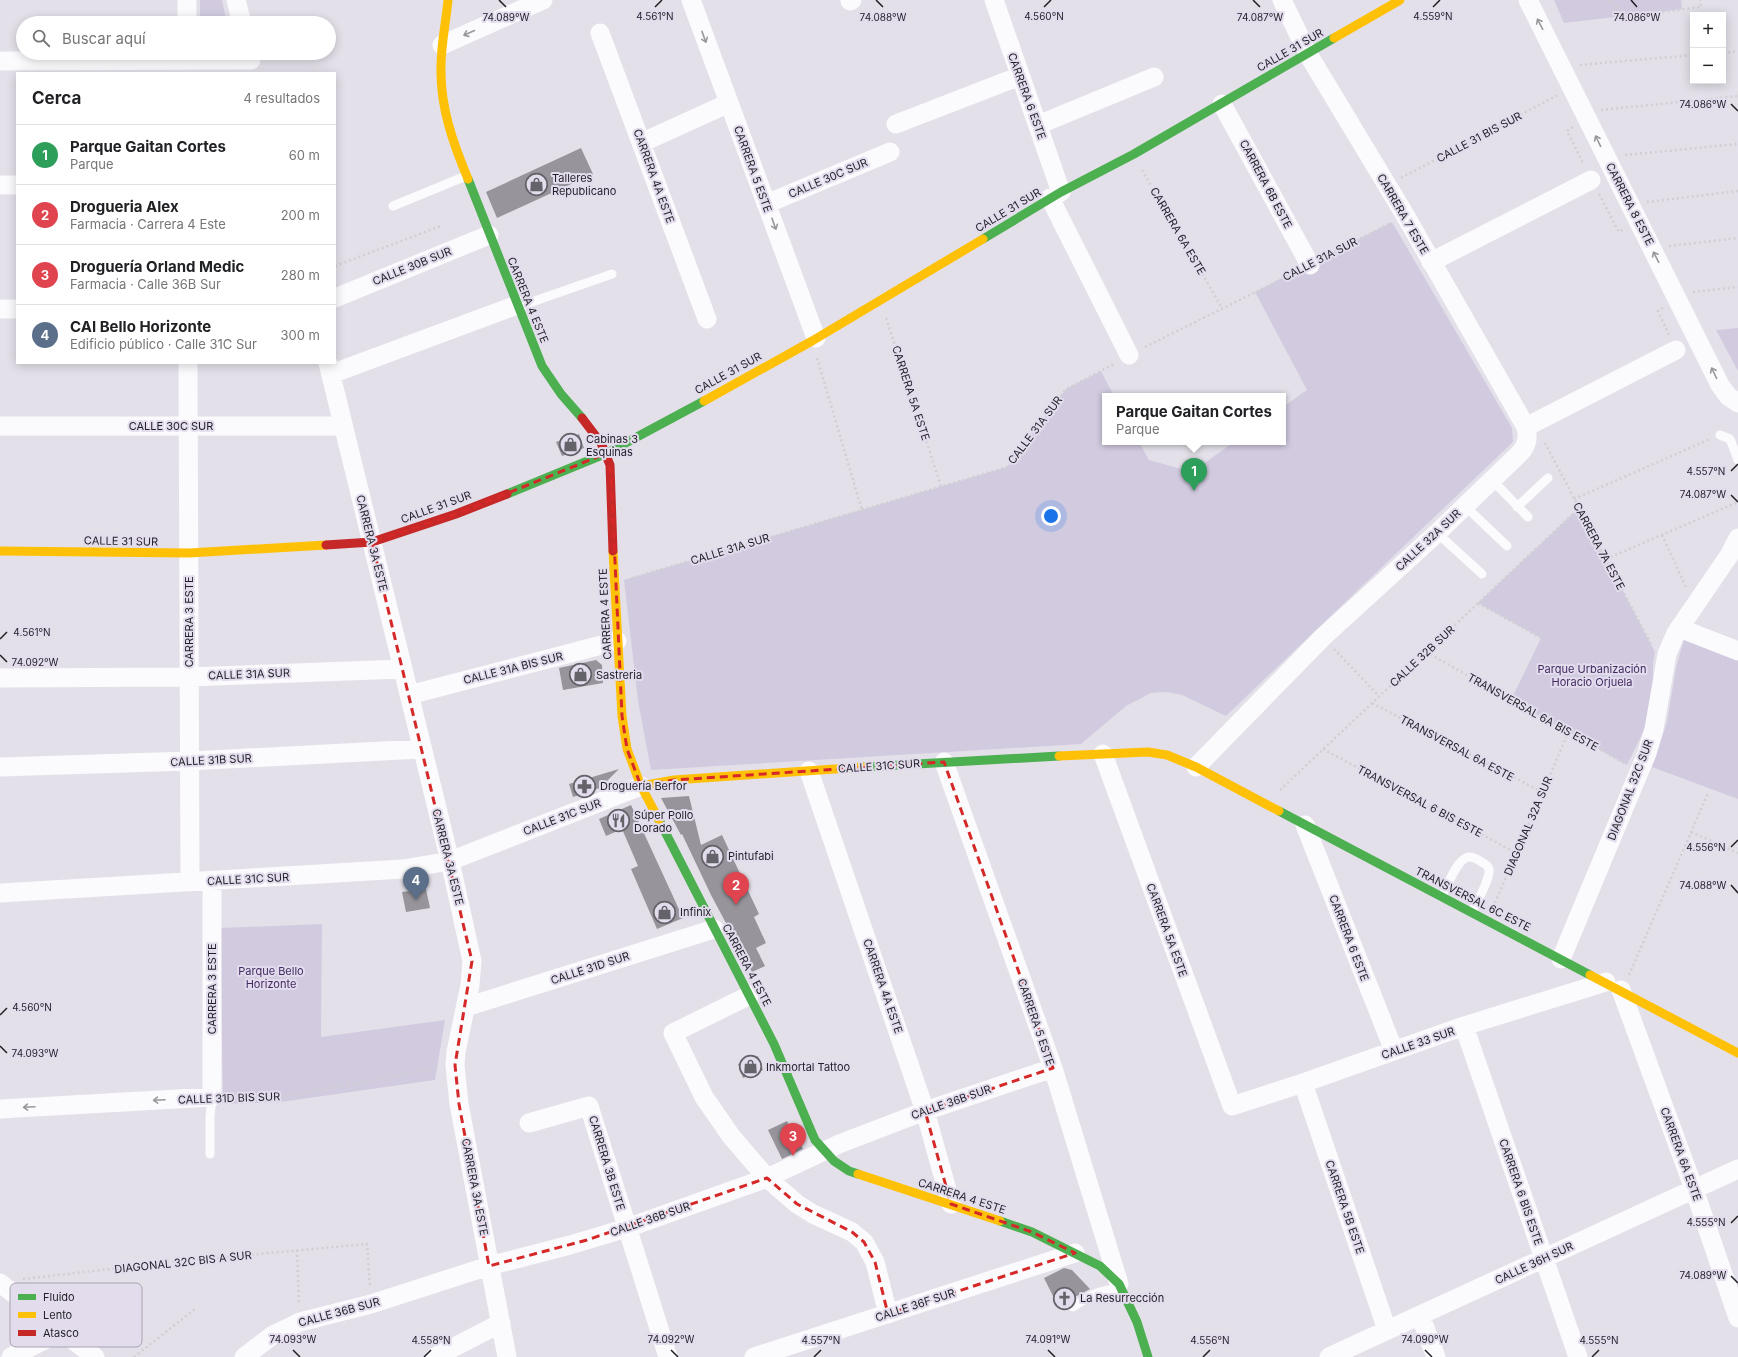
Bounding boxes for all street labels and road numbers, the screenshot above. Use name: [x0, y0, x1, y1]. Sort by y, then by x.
street label: CALLE 31 SUR: [1254, 25, 1326, 75]
street label: CARRERA 6 ESTE: [1005, 51, 1049, 141]
street label: CALLE 31 BIS SUR: [1434, 109, 1524, 165]
street label: CARRERA 5 ESTE: [731, 124, 775, 214]
street label: CARRERA 4A ESTE: [630, 127, 678, 225]
street label: CARRERA 6B ESTE: [1237, 137, 1295, 231]
street label: CALLE 30C SUR: [786, 155, 870, 201]
street label: CARRERA 8 ESTE: [1603, 160, 1657, 248]
street label: CARRERA 7 ESTE: [1374, 171, 1432, 257]
street label: CALLE 31 SUR: [973, 185, 1043, 235]
street label: CARRERA 6A ESTE: [1147, 185, 1209, 277]
street label: CALLE 31A SUR: [1280, 234, 1360, 284]
street label: CALLE 30B SUR: [370, 244, 454, 288]
street label: CARRERA 4 ESTE: [504, 255, 552, 345]
street label: CARRERA 5A ESTE: [889, 344, 933, 442]
street label: CALLE 31 SUR: [692, 349, 764, 397]
street label: CALLE 31A SUR: [1005, 393, 1065, 467]
street label: CALLE 30C SUR: [129, 419, 213, 433]
street label: CALLE 31 SUR: [399, 488, 473, 526]
street label: CARRERA 3A ESTE: [353, 493, 391, 593]
street label: CARRERA 7A ESTE: [1570, 500, 1628, 592]
street label: CALLE 32A SUR: [1392, 506, 1464, 574]
street label: CALLE 31A SUR: [689, 530, 771, 568]
street label: CALLE 31 SUR: [84, 533, 158, 549]
street label: CARRERA 4 ESTE: [596, 568, 614, 660]
street label: CARRERA 3 ESTE: [182, 576, 196, 668]
street label: CALLE 32B SUR: [1387, 622, 1457, 690]
street label: CALLE 31A BIS SUR: [462, 649, 564, 687]
street label: CALLE 31A SUR: [208, 666, 290, 682]
street label: TRANSVERSAL 6A BIS ESTE: [1465, 670, 1601, 754]
street label: TRANSVERSAL 6A ESTE: [1398, 712, 1516, 784]
street label: DIAGONAL 32C SUR: [1604, 738, 1656, 842]
street label: CALLE 31B SUR: [170, 751, 252, 769]
street label: CALLE 31C SUR: [837, 756, 921, 776]
street label: TRANSVERSAL 6 BIS ESTE: [1355, 762, 1485, 840]
street label: DIAGONAL 32A SUR: [1501, 774, 1555, 878]
street label: CALLE 31C SUR: [521, 796, 603, 838]
street label: CARRERA 3A ESTE: [429, 807, 467, 907]
street label: TRANSVERSAL 6C ESTE: [1413, 864, 1533, 934]
street label: CALLE 31C SUR: [207, 870, 289, 888]
street label: CARRERA 5A ESTE: [1144, 881, 1190, 979]
street label: CARRERA 6 ESTE: [1326, 893, 1372, 983]
street label: CARRERA 4 ESTE: [719, 921, 775, 1009]
street label: CARRERA 4A ESTE: [860, 937, 906, 1035]
street label: CARRERA 3 ESTE: [205, 943, 219, 1035]
street label: CALLE 31D SUR: [549, 949, 631, 987]
street label: CARRERA 5 ESTE: [1015, 977, 1057, 1067]
street label: CALLE 33 SUR: [1380, 1024, 1456, 1062]
street label: CALLE 36B SUR: [909, 1082, 993, 1122]
street label: CALLE 31D BIS SUR: [178, 1089, 280, 1107]
street label: CARRERA 6A ESTE: [1658, 1105, 1704, 1203]
street label: CARRERA 3B ESTE: [586, 1114, 628, 1212]
street label: CARRERA 3A ESTE: [459, 1137, 491, 1237]
street label: CARRERA 6 BIS ESTE: [1496, 1137, 1546, 1247]
street label: CARRERA 5B ESTE: [1322, 1158, 1368, 1256]
street label: CARRERA 4 ESTE: [916, 1175, 1008, 1217]
street label: CALLE 36B SUR: [608, 1199, 692, 1239]
street label: CALLE 36H SUR: [1493, 1239, 1575, 1287]
street label: DIAGONAL 32C BIS A SUR: [114, 1248, 252, 1276]
street label: CALLE 36F SUR: [873, 1286, 957, 1324]
street label: CALLE 36B SUR: [297, 1294, 381, 1330]

